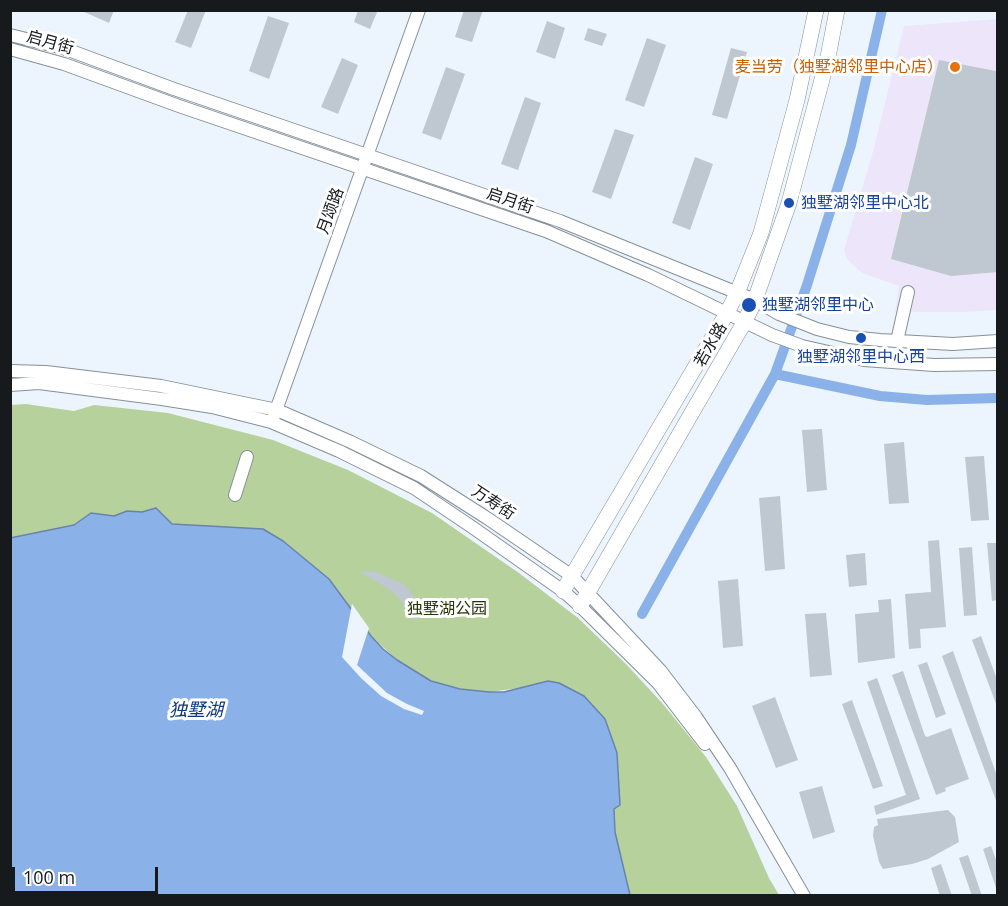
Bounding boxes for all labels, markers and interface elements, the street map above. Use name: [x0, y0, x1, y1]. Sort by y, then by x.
street label: 启月街: [24, 27, 76, 59]
place label: 麦当劳（独墅湖邻里中心店）: [735, 57, 943, 77]
marker: 麦当劳（独墅湖邻里中心店）: [948, 60, 962, 74]
street label: 启月街: [484, 184, 536, 218]
street label: 月颂路: [314, 185, 348, 237]
place label: 独墅湖邻里中心北: [801, 193, 929, 213]
marker: 独墅湖邻里中心北: [782, 196, 796, 210]
place label: 独墅湖邻里中心: [762, 295, 874, 315]
marker: 独墅湖邻里中心: [740, 296, 758, 314]
street label: 若水路: [691, 319, 731, 371]
marker: 独墅湖邻里中心西: [854, 331, 868, 345]
place label: 独墅湖邻里中心西: [797, 347, 925, 367]
street label: 万寿街: [468, 482, 518, 524]
park label: 独墅湖公园: [407, 599, 487, 619]
water label: 独墅湖: [169, 700, 223, 722]
scale bar: [15, 855, 160, 893]
text: 100 m: [23, 865, 75, 889]

